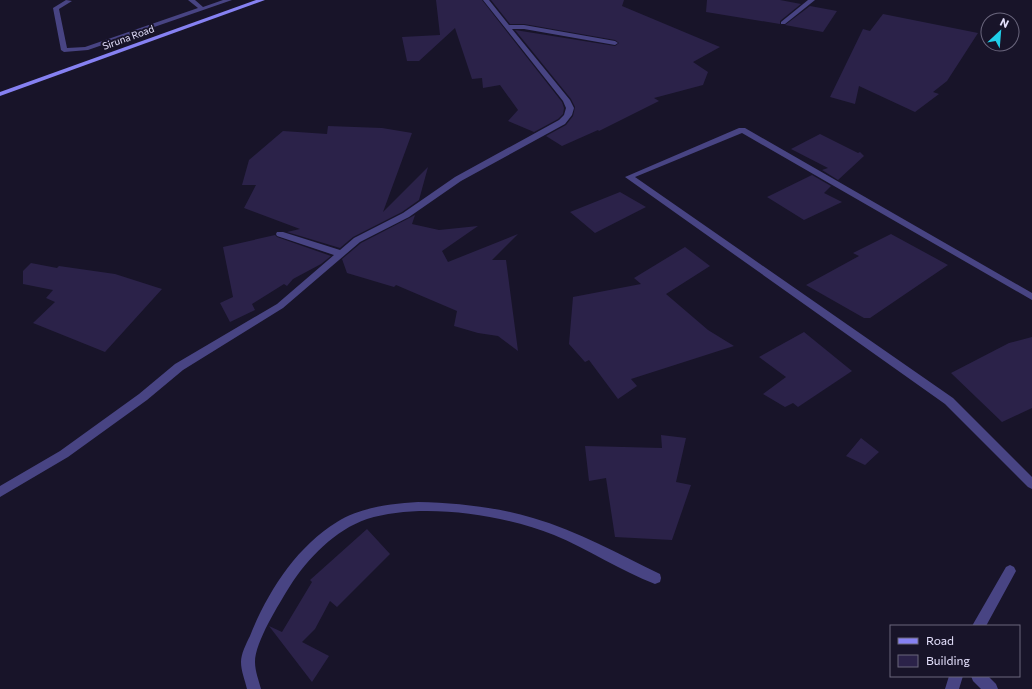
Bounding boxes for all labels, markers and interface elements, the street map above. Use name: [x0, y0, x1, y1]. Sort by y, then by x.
north arrow: [980, 12, 1020, 52]
text: N: [998, 15, 1011, 30]
street label: Siruna Road: [100, 22, 156, 52]
legend: [890, 625, 1020, 677]
text: Road: [926, 633, 954, 647]
text: Building: [926, 653, 970, 667]

